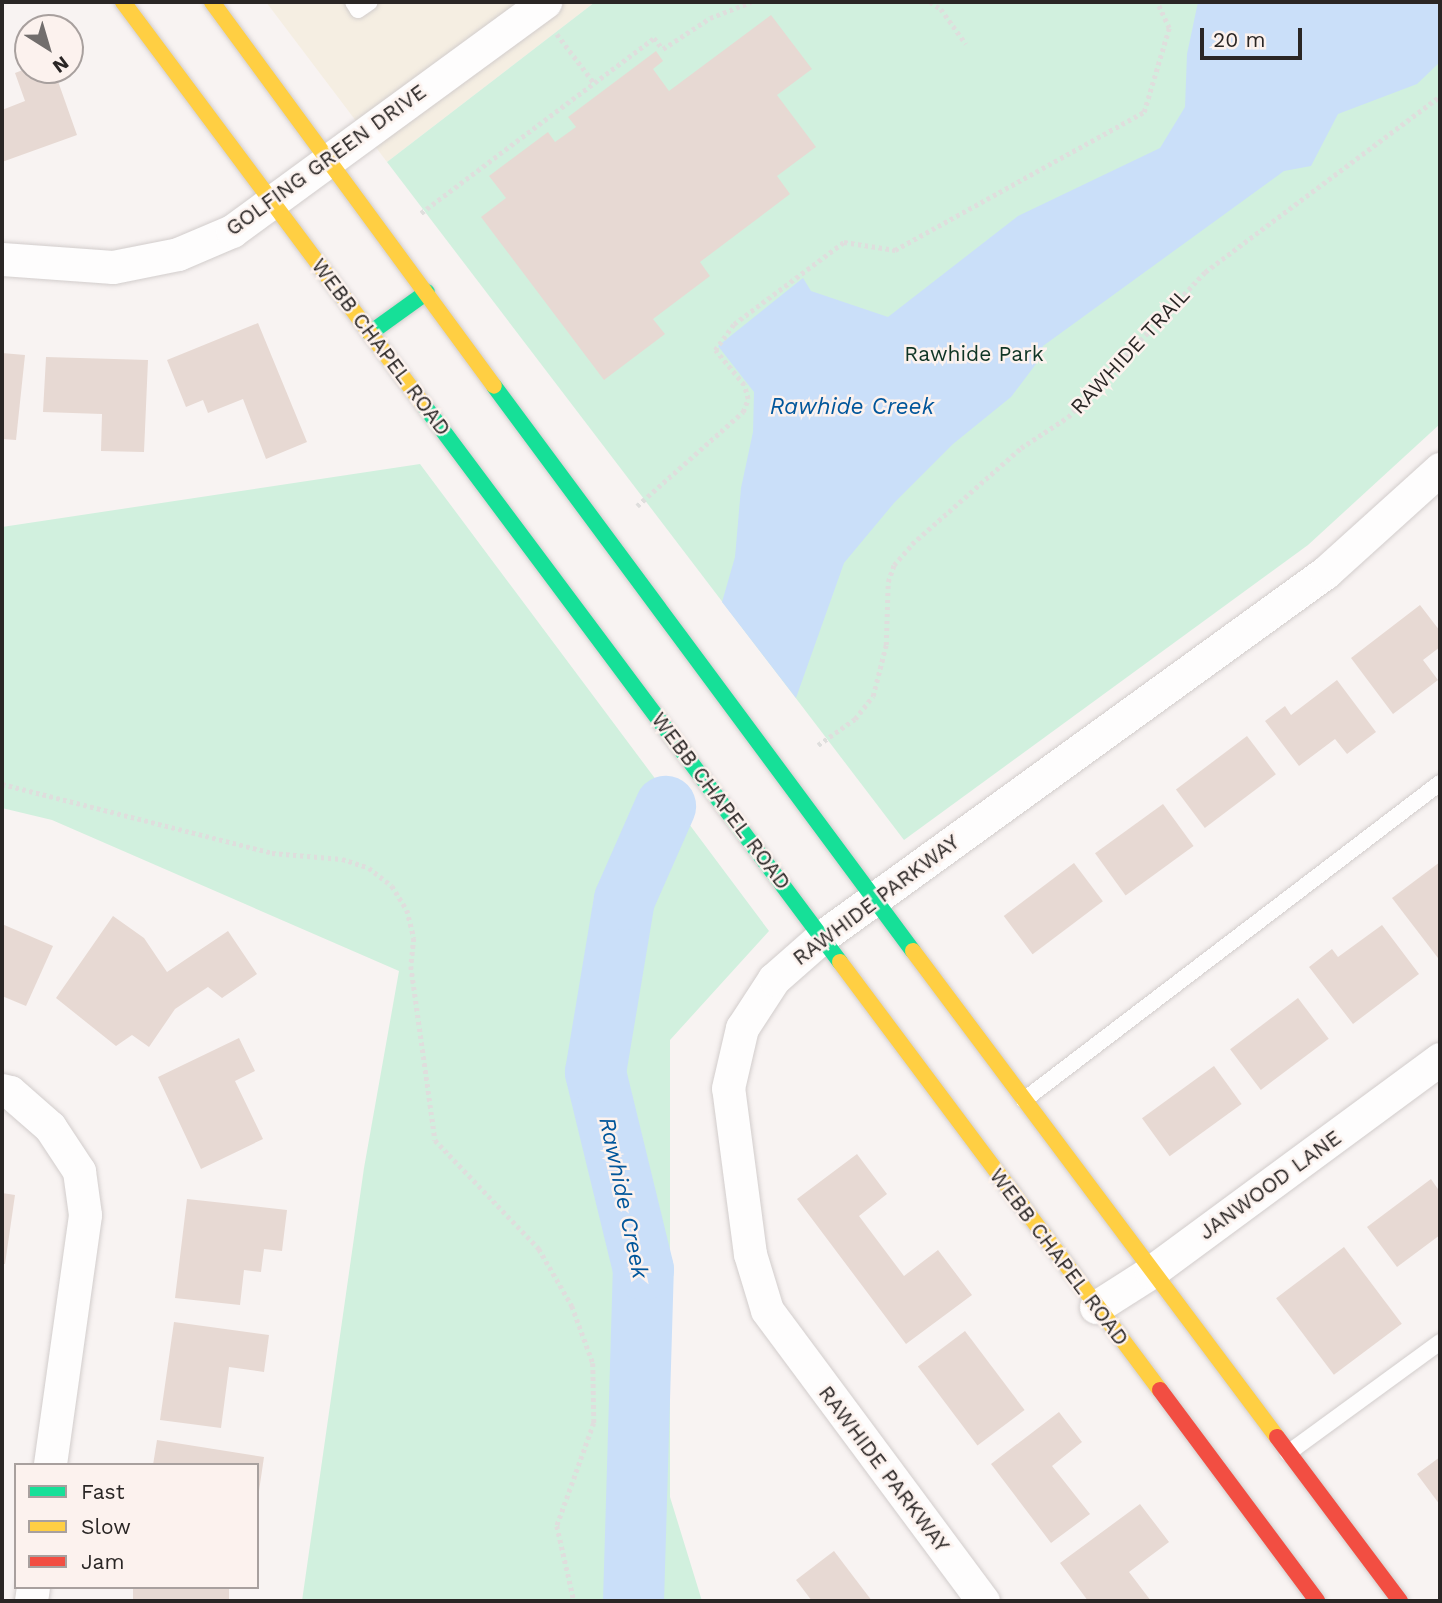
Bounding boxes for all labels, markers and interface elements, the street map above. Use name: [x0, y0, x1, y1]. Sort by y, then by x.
north arrow: [14, 14, 84, 84]
scale bar: [1204, 14, 1306, 58]
text: 20 m: [1213, 27, 1265, 52]
text: N: [48, 51, 73, 78]
street label: GOLFING GREEN DRIVE: [221, 79, 431, 241]
street label: WEBB CHAPEL ROAD: [306, 253, 456, 441]
street label: RAWHIDE TRAIL: [1065, 283, 1195, 419]
park label: Rawhide Park: [904, 341, 1044, 367]
water label: Rawhide Creek: [770, 393, 934, 421]
street label: WEBB CHAPEL ROAD: [646, 707, 796, 895]
street label: RAWHIDE PARKWAY: [788, 829, 964, 971]
water label: Rawhide Creek: [592, 1115, 654, 1281]
street label: JANWOOD LANE: [1194, 1125, 1346, 1245]
street label: WEBB CHAPEL ROAD: [984, 1163, 1134, 1351]
street label: RAWHIDE PARKWAY: [813, 1381, 955, 1557]
legend: [14, 1463, 259, 1589]
text: Fast: [81, 1479, 125, 1504]
text: Slow: [81, 1514, 131, 1539]
text: Jam: [81, 1549, 124, 1574]

